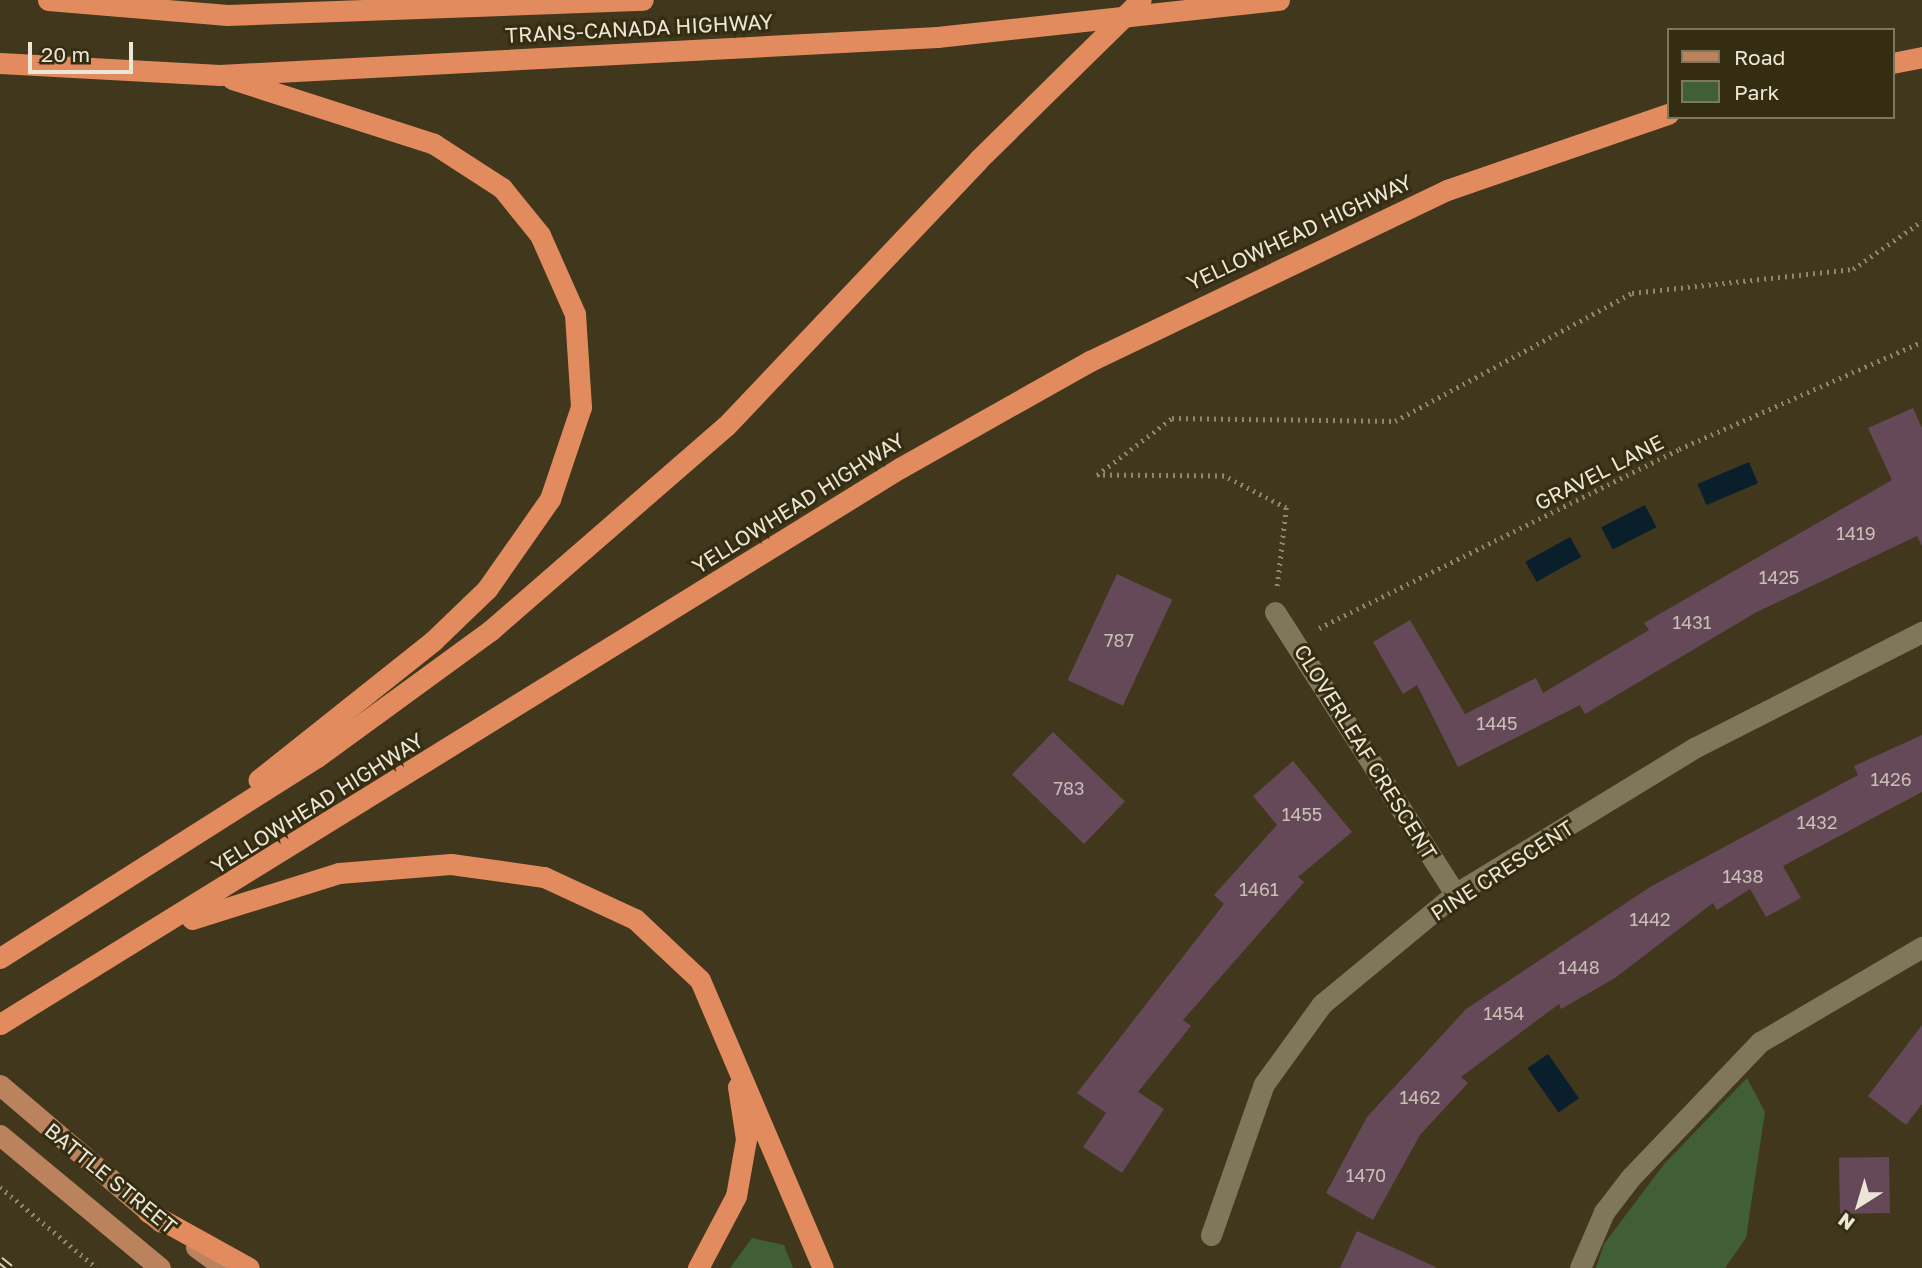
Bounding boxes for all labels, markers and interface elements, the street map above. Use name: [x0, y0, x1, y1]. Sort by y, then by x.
street label: TRANS-CANADA HIGHWAY: [505, 8, 773, 48]
scale bar: [32, 28, 136, 72]
legend: [1666, 28, 1894, 119]
text: 20 m: [41, 41, 90, 67]
text: Road: [1734, 44, 1785, 70]
text: Park: [1734, 79, 1779, 105]
street label: YELLOWHEAD HIGHWAY: [1183, 169, 1415, 295]
street label: YELLOWHEAD HIGHWAY: [687, 427, 909, 579]
street label: GRAVEL LANE: [1531, 429, 1667, 515]
house number: 1419: [1836, 522, 1876, 544]
house number: 1425: [1759, 566, 1799, 588]
house number: 1431: [1673, 611, 1711, 633]
house number: 787: [1104, 629, 1134, 651]
street label: CLOVERLEAF CRESCENT: [1289, 640, 1443, 864]
house number: 1445: [1476, 712, 1518, 734]
street label: YELLOWHEAD HIGHWAY: [206, 727, 428, 879]
house number: 1426: [1870, 768, 1912, 790]
house number: 783: [1053, 777, 1085, 799]
house number: 1455: [1282, 803, 1322, 825]
house number: 1432: [1797, 811, 1837, 833]
street label: PINE CRESCENT: [1426, 814, 1578, 926]
house number: 1438: [1722, 865, 1764, 887]
house number: 1461: [1239, 878, 1279, 900]
house number: 1442: [1629, 908, 1671, 930]
house number: 1448: [1558, 956, 1600, 978]
house number: 1454: [1483, 1002, 1525, 1024]
house number: 1462: [1399, 1086, 1441, 1108]
street label: BATTLE STREET: [40, 1117, 182, 1239]
house number: 1470: [1346, 1164, 1386, 1186]
north arrow: [1824, 1170, 1894, 1240]
text: N: [1833, 1209, 1859, 1236]

